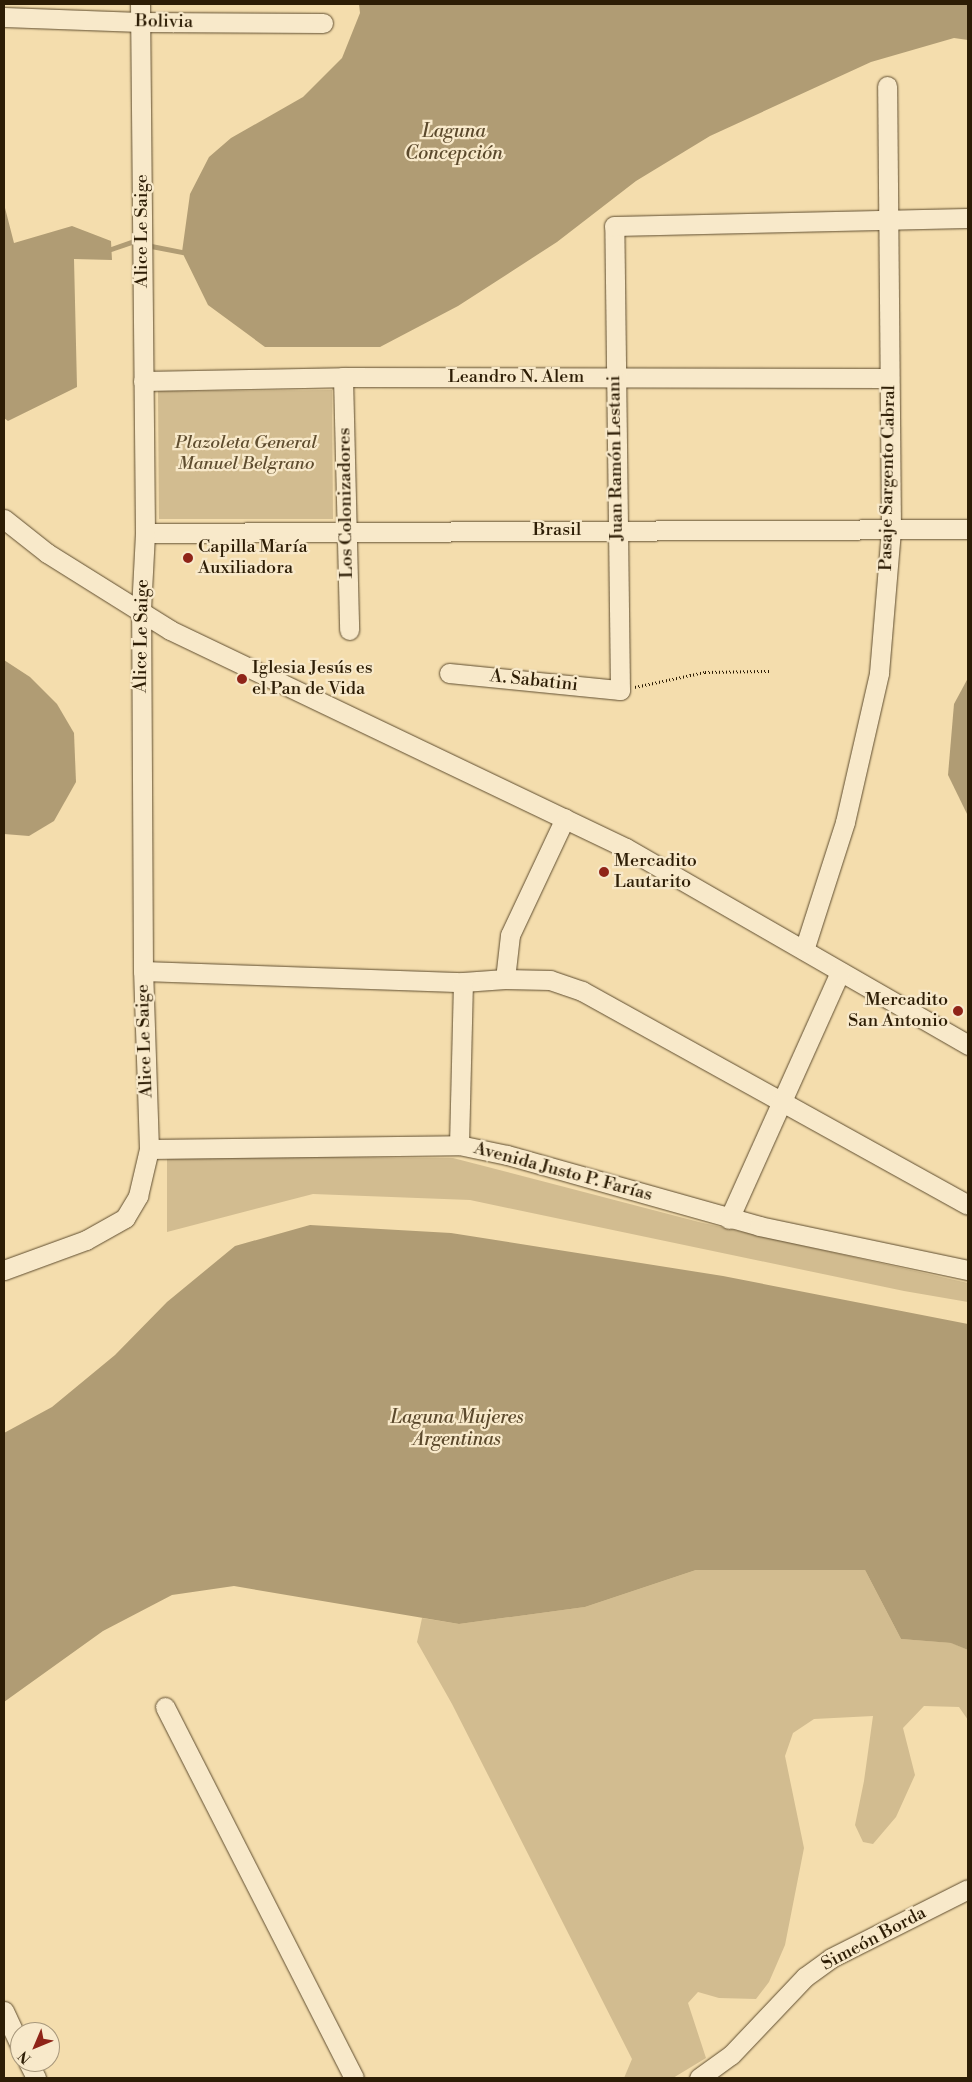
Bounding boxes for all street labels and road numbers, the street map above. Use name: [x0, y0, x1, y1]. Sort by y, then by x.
street label: Bolivia: [135, 11, 193, 33]
street label: Alice Le Saige: [131, 174, 153, 288]
street label: Leandro N. Alem: [448, 366, 584, 388]
street label: Juan Ramón Lestani: [604, 375, 628, 541]
street label: Pasaje Sargento Cabral: [876, 385, 900, 571]
street label: Los Colonizadores: [334, 427, 358, 579]
street label: Brasil: [533, 519, 581, 541]
street label: Alice Le Saige: [130, 579, 154, 693]
street label: A. Sabatini: [489, 666, 579, 696]
street label: Alice Le Saige: [132, 984, 158, 1098]
street label: Avenida Justo P. Farías: [471, 1138, 655, 1206]
street label: Simeón Borda: [818, 1902, 930, 1976]

